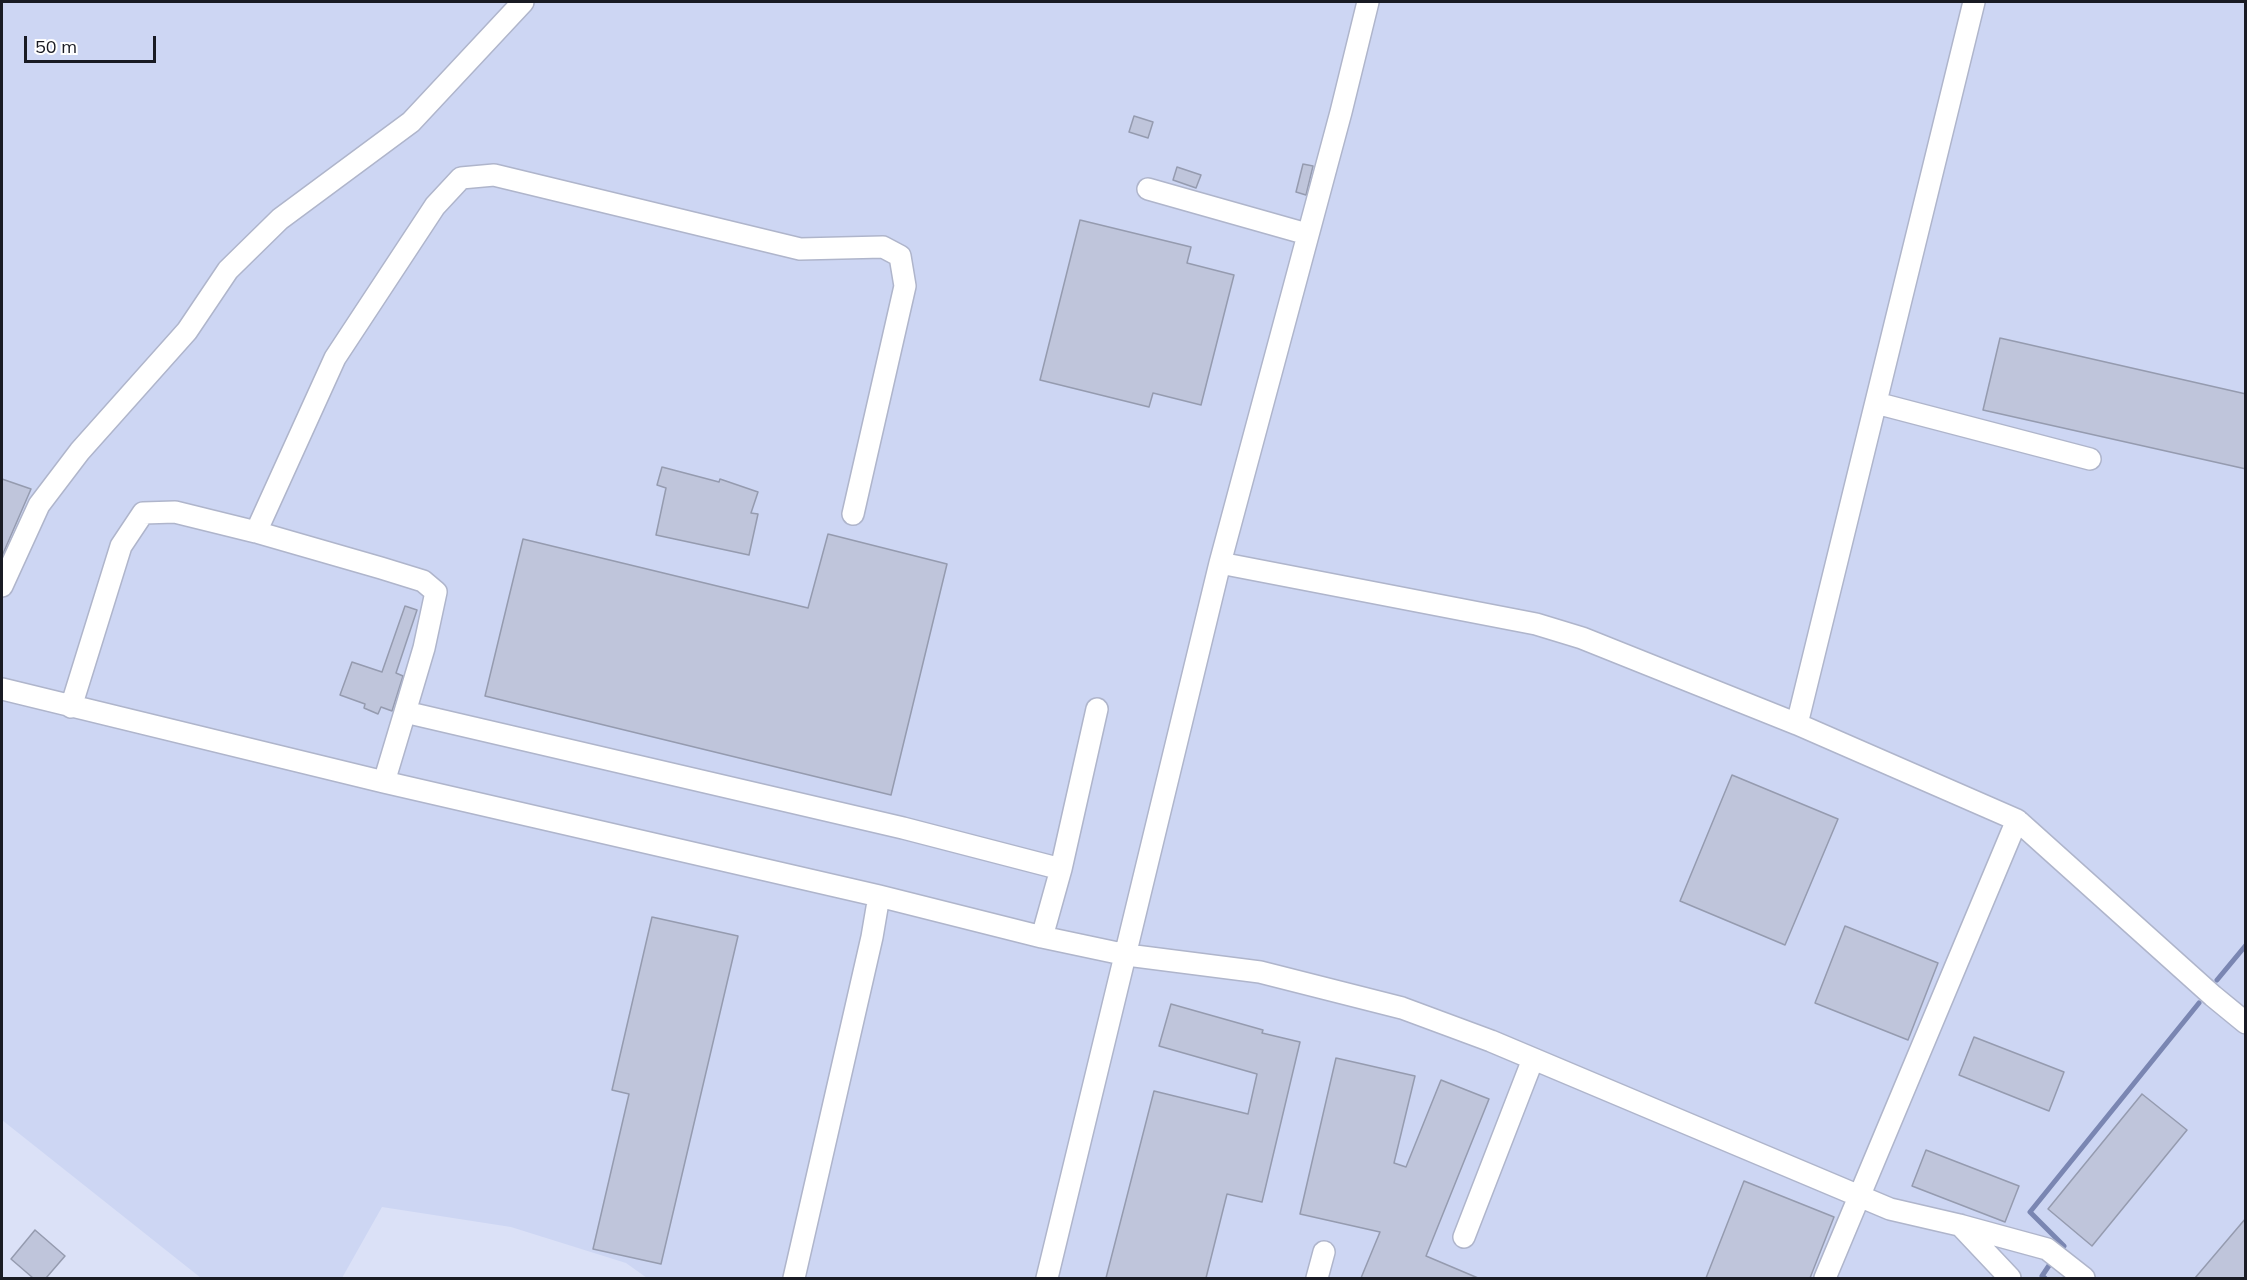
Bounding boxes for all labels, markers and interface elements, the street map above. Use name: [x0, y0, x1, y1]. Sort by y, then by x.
scale bar: [27, 24, 159, 62]
text: 50 m: [35, 35, 77, 58]

